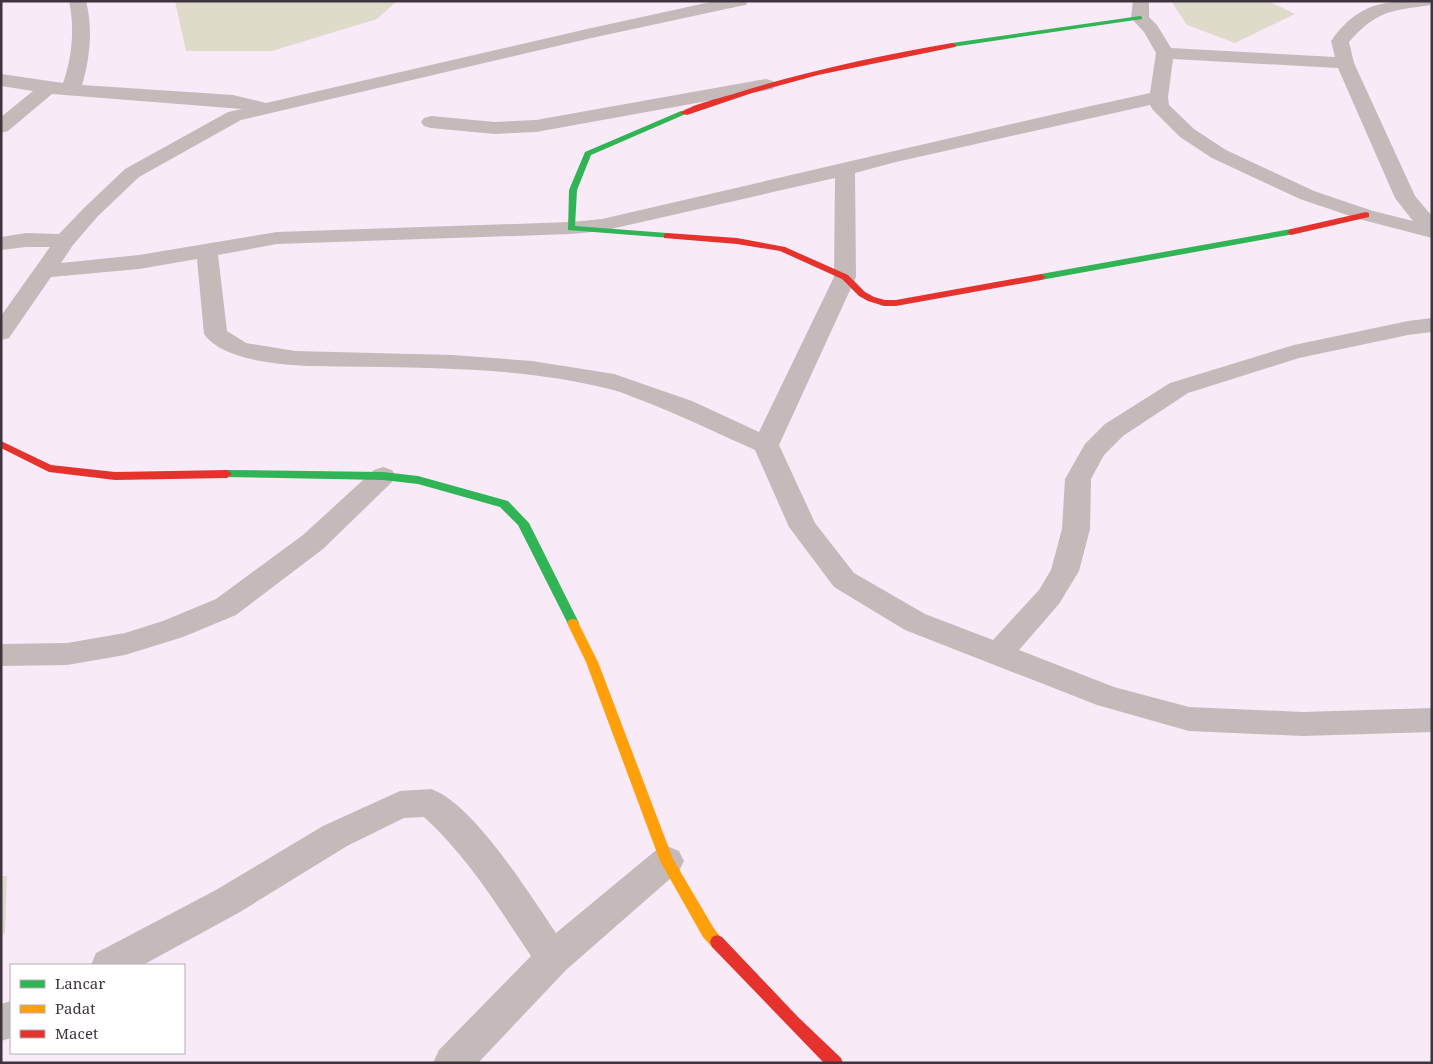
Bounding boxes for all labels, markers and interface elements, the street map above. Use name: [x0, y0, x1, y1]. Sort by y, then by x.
legend: [10, 964, 185, 1054]
text: Lancar: [55, 973, 105, 993]
text: Padat: [55, 998, 95, 1018]
text: Macet: [55, 1023, 98, 1043]

